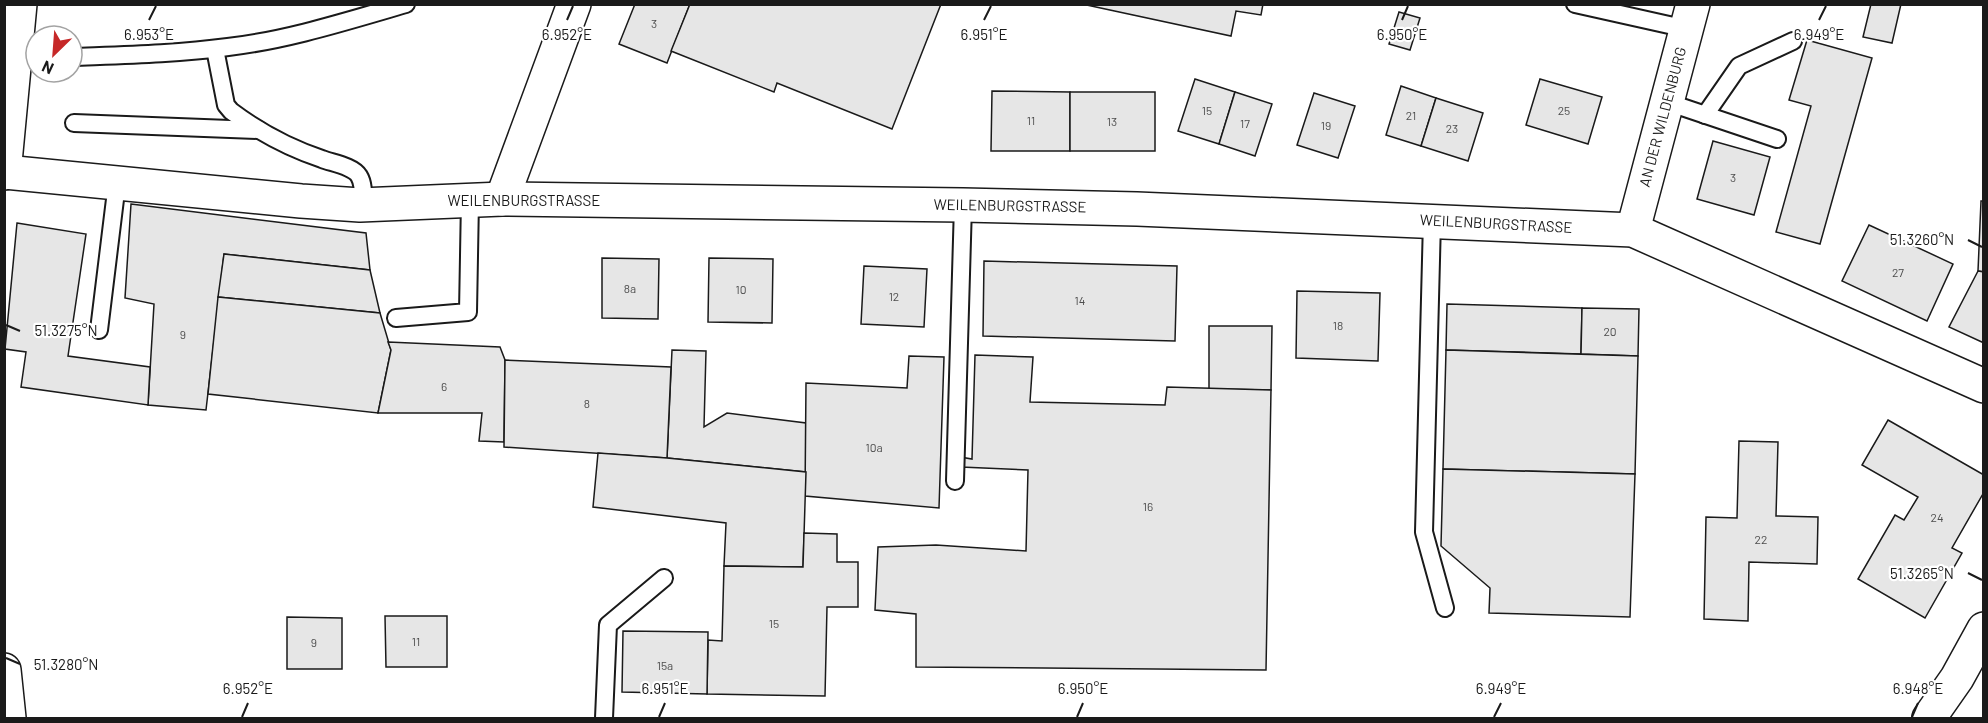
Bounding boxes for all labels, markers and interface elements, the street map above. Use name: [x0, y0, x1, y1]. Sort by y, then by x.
house number: 3: [651, 16, 657, 30]
north arrow: [24, 24, 84, 84]
text: 6.953°E: [124, 25, 174, 43]
text: 6.952°E: [542, 25, 592, 43]
text: 6.951°E: [960, 25, 1008, 43]
text: 6.950°E: [1377, 25, 1427, 43]
text: 6.949°E: [1794, 25, 1844, 43]
street label: AN DER WILDENBURG: [1635, 45, 1689, 189]
text: N: [39, 57, 56, 79]
house number: 15: [1202, 103, 1212, 117]
house number: 25: [1558, 103, 1570, 117]
house number: 21: [1406, 108, 1416, 122]
house number: 11: [1027, 113, 1035, 127]
house number: 13: [1107, 114, 1117, 128]
house number: 17: [1240, 116, 1250, 130]
house number: 19: [1321, 118, 1331, 132]
house number: 23: [1446, 121, 1458, 135]
house number: 3: [1730, 170, 1736, 184]
street label: WEILENBURGSTRASSE: [448, 191, 600, 209]
street label: WEILENBURGSTRASSE: [933, 195, 1087, 215]
street label: WEILENBURGSTRASSE: [1419, 210, 1573, 236]
text: 51.3260°N: [1890, 230, 1954, 248]
house number: 27: [1892, 265, 1904, 279]
house number: 8a: [624, 281, 636, 295]
house number: 10: [736, 282, 746, 296]
house number: 12: [889, 289, 899, 303]
house number: 14: [1075, 293, 1085, 307]
house number: 18: [1333, 318, 1343, 332]
text: 51.3275°N: [34, 321, 98, 339]
house number: 20: [1603, 324, 1617, 338]
house number: 9: [180, 327, 186, 341]
house number: 6: [441, 379, 447, 393]
house number: 8: [584, 396, 590, 410]
house number: 10a: [865, 440, 883, 454]
house number: 16: [1143, 499, 1153, 513]
house number: 24: [1930, 510, 1944, 524]
house number: 22: [1755, 532, 1767, 546]
text: 51.3265°N: [1890, 564, 1954, 582]
house number: 15: [769, 616, 779, 630]
house number: 11: [412, 634, 420, 648]
house number: 9: [311, 635, 317, 649]
text: 51.3280°N: [34, 655, 98, 673]
house number: 15a: [657, 658, 673, 672]
text: 6.952°E: [223, 679, 273, 697]
text: 6.951°E: [641, 679, 689, 697]
text: 6.950°E: [1058, 679, 1108, 697]
text: 6.949°E: [1476, 679, 1526, 697]
text: 6.948°E: [1893, 679, 1943, 697]

